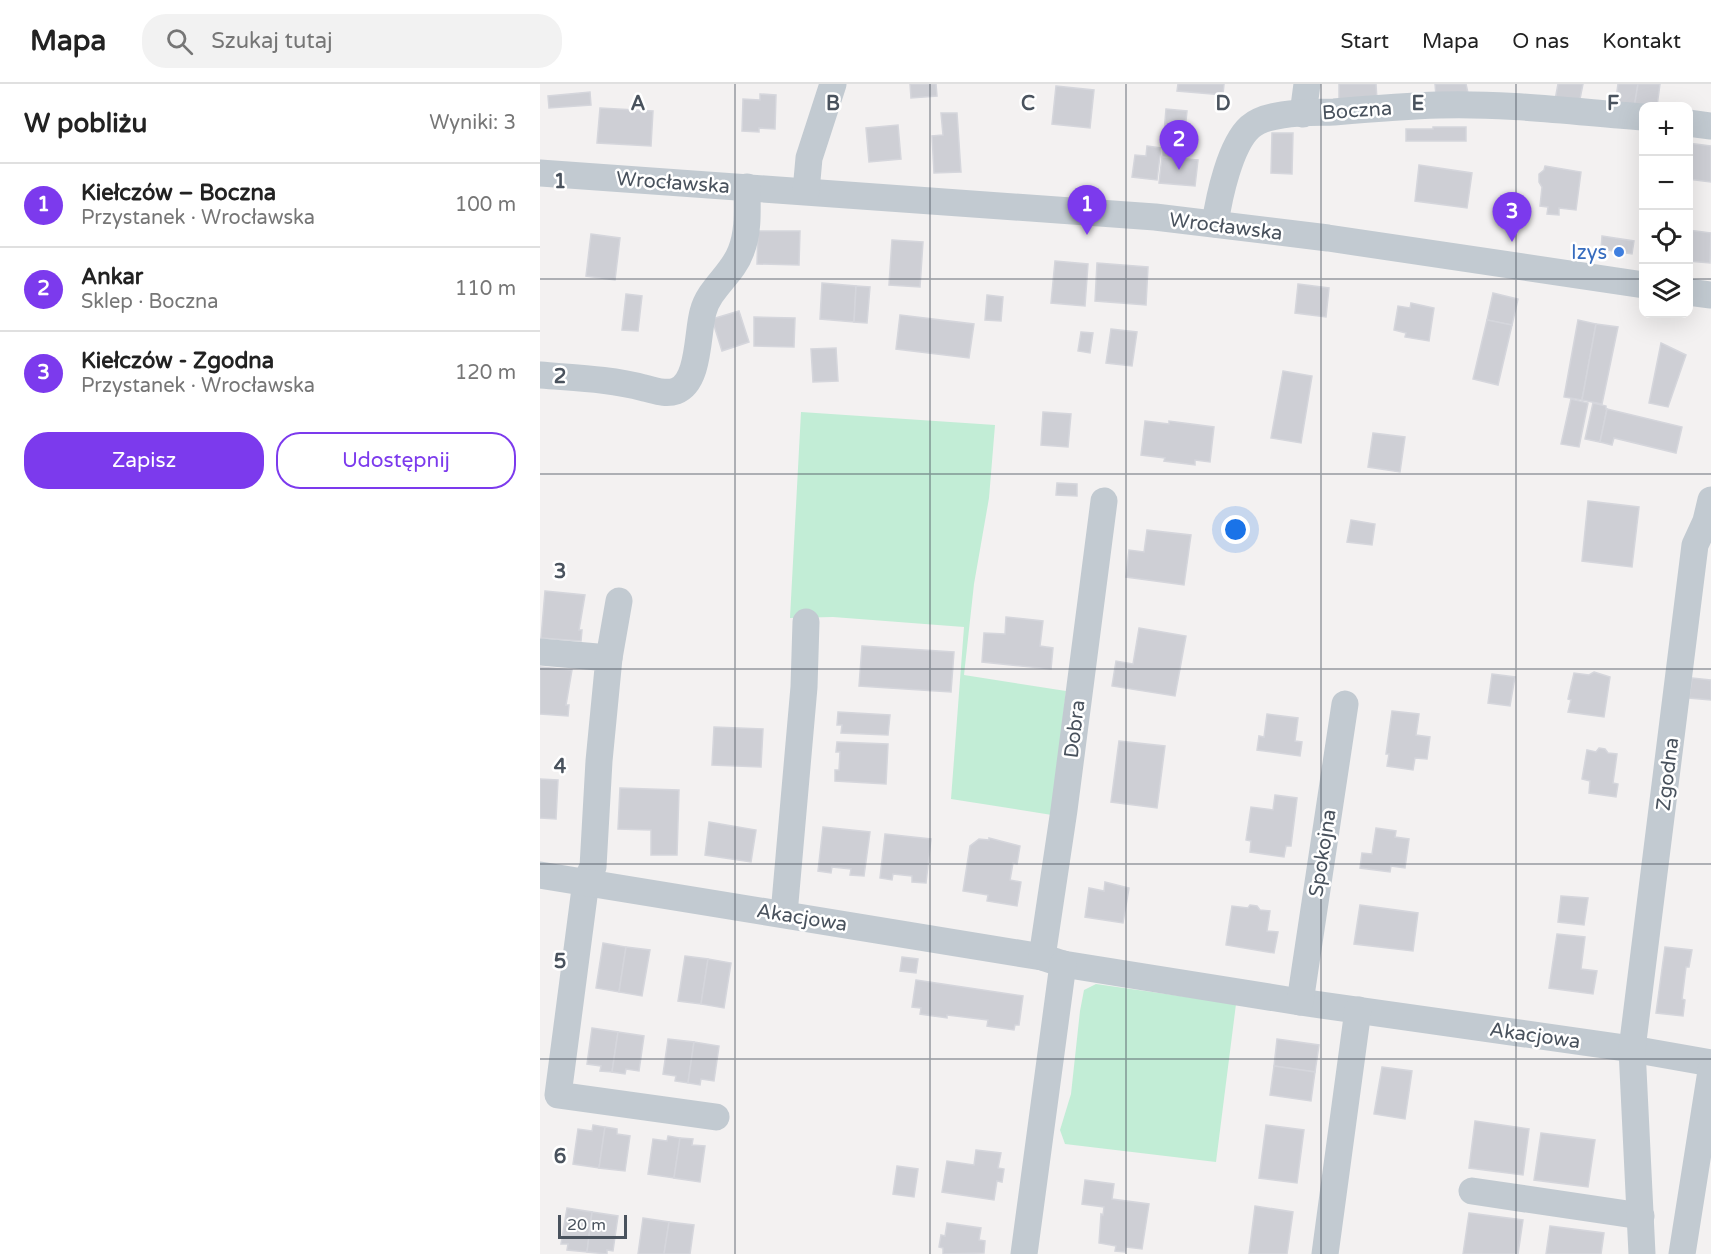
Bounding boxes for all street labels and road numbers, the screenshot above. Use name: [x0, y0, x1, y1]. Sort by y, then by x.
street label: Boczna: [1321, 97, 1393, 125]
street label: Wrocławska: [615, 167, 731, 199]
street label: Wrocławska: [1168, 208, 1284, 246]
street label: Dobra: [1060, 699, 1090, 760]
street label: Zgodna: [1652, 736, 1684, 812]
street label: Spokojna: [1304, 808, 1342, 899]
street label: Akacjowa: [755, 899, 849, 937]
street label: Akacjowa: [1488, 1018, 1582, 1054]

